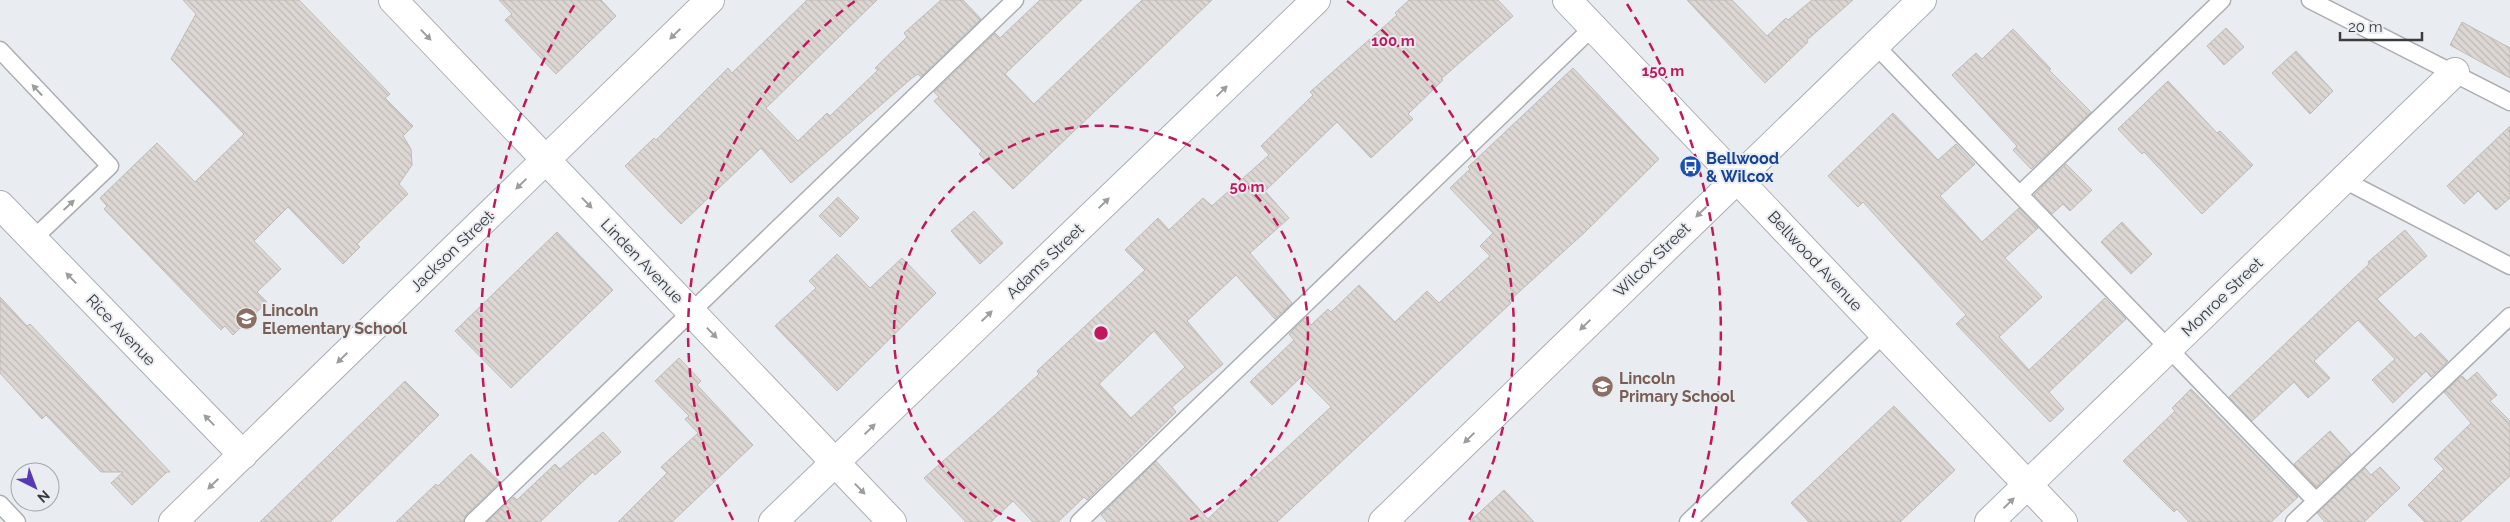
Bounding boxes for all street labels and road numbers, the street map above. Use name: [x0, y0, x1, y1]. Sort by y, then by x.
street label: Jackson Street: [406, 206, 498, 296]
street label: Bellwood Avenue: [1764, 207, 1866, 315]
street label: Linden Avenue: [597, 215, 687, 307]
street label: Wilcox Street: [1610, 218, 1695, 301]
street label: Adams Street: [1002, 219, 1088, 303]
street label: Monroe Street: [2177, 253, 2267, 340]
street label: Rice Avenue: [82, 290, 160, 370]

